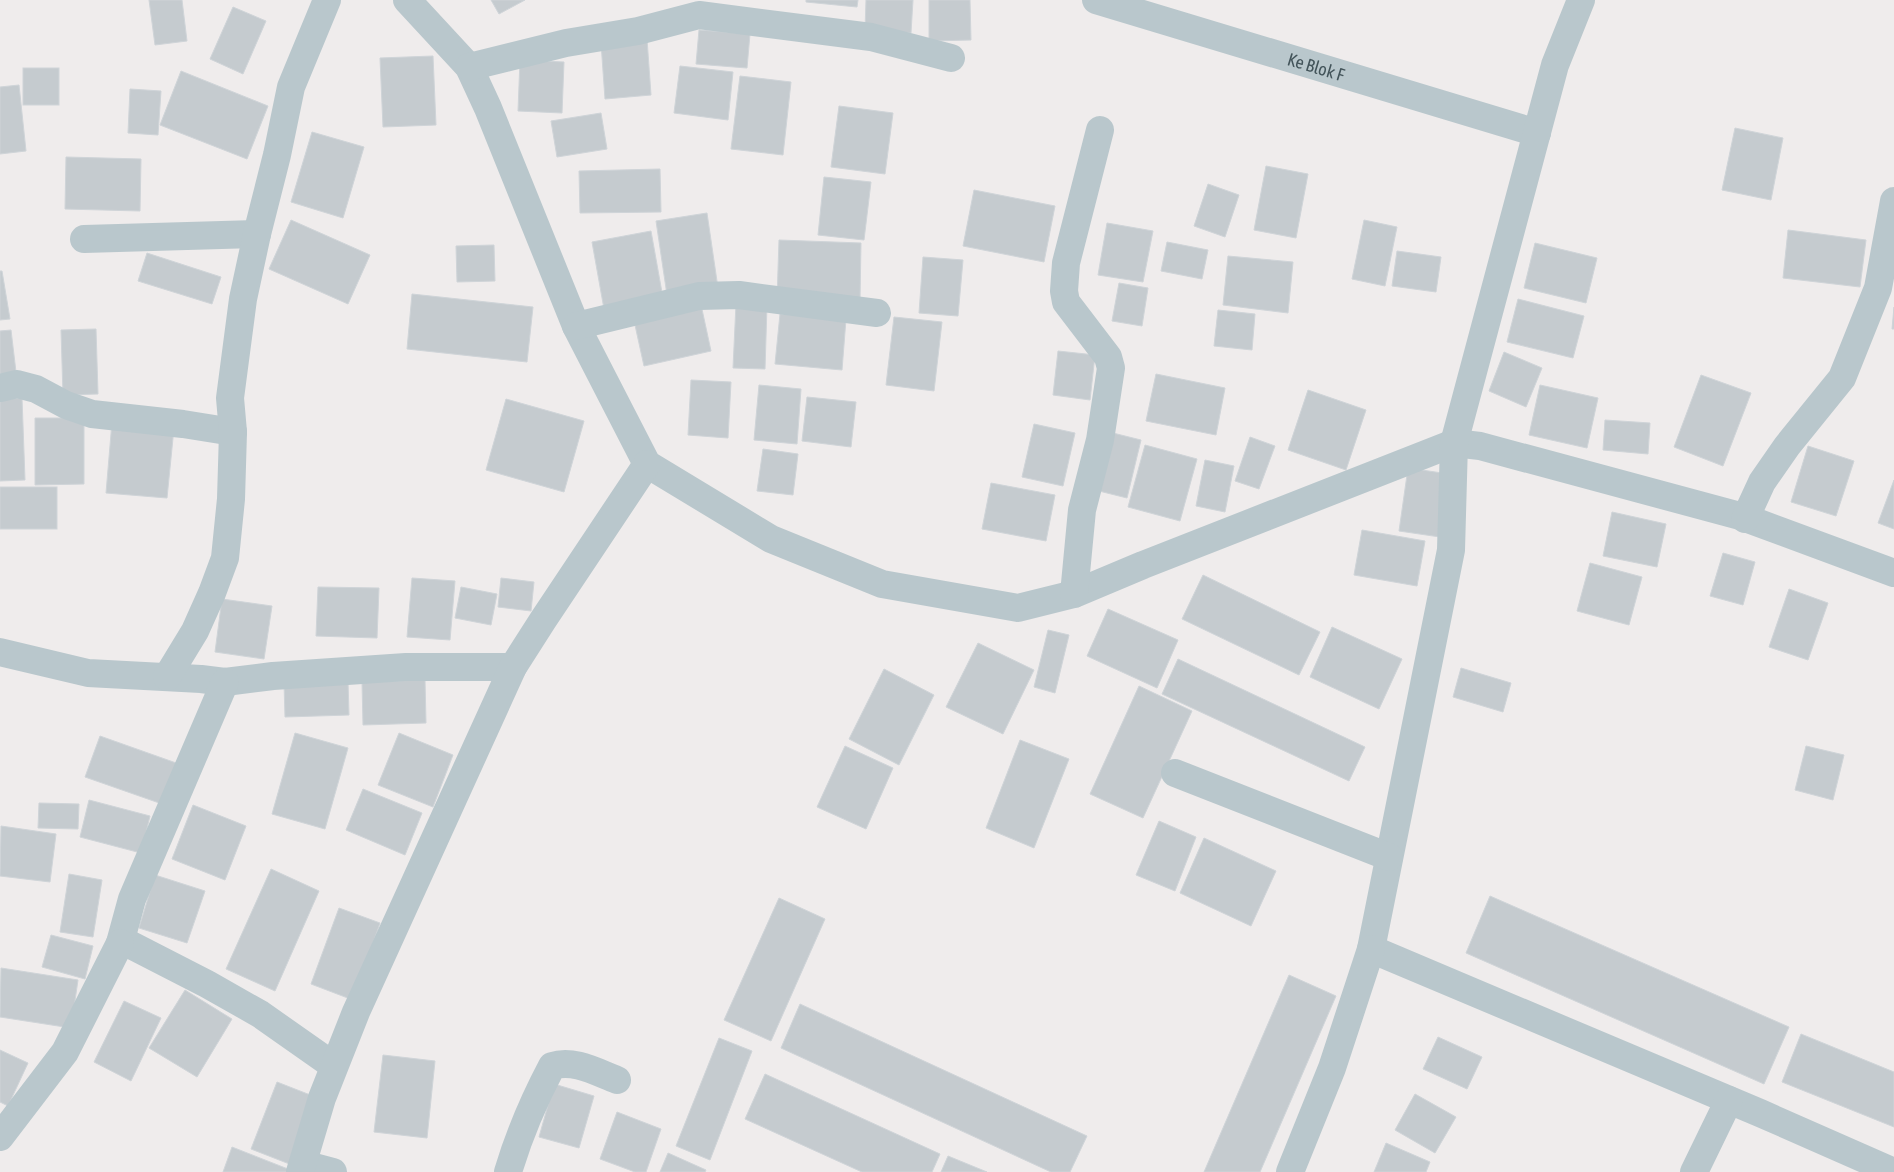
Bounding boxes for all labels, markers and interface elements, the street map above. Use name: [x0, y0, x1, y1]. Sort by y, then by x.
street label: Ke Blok F: [1285, 48, 1348, 85]

